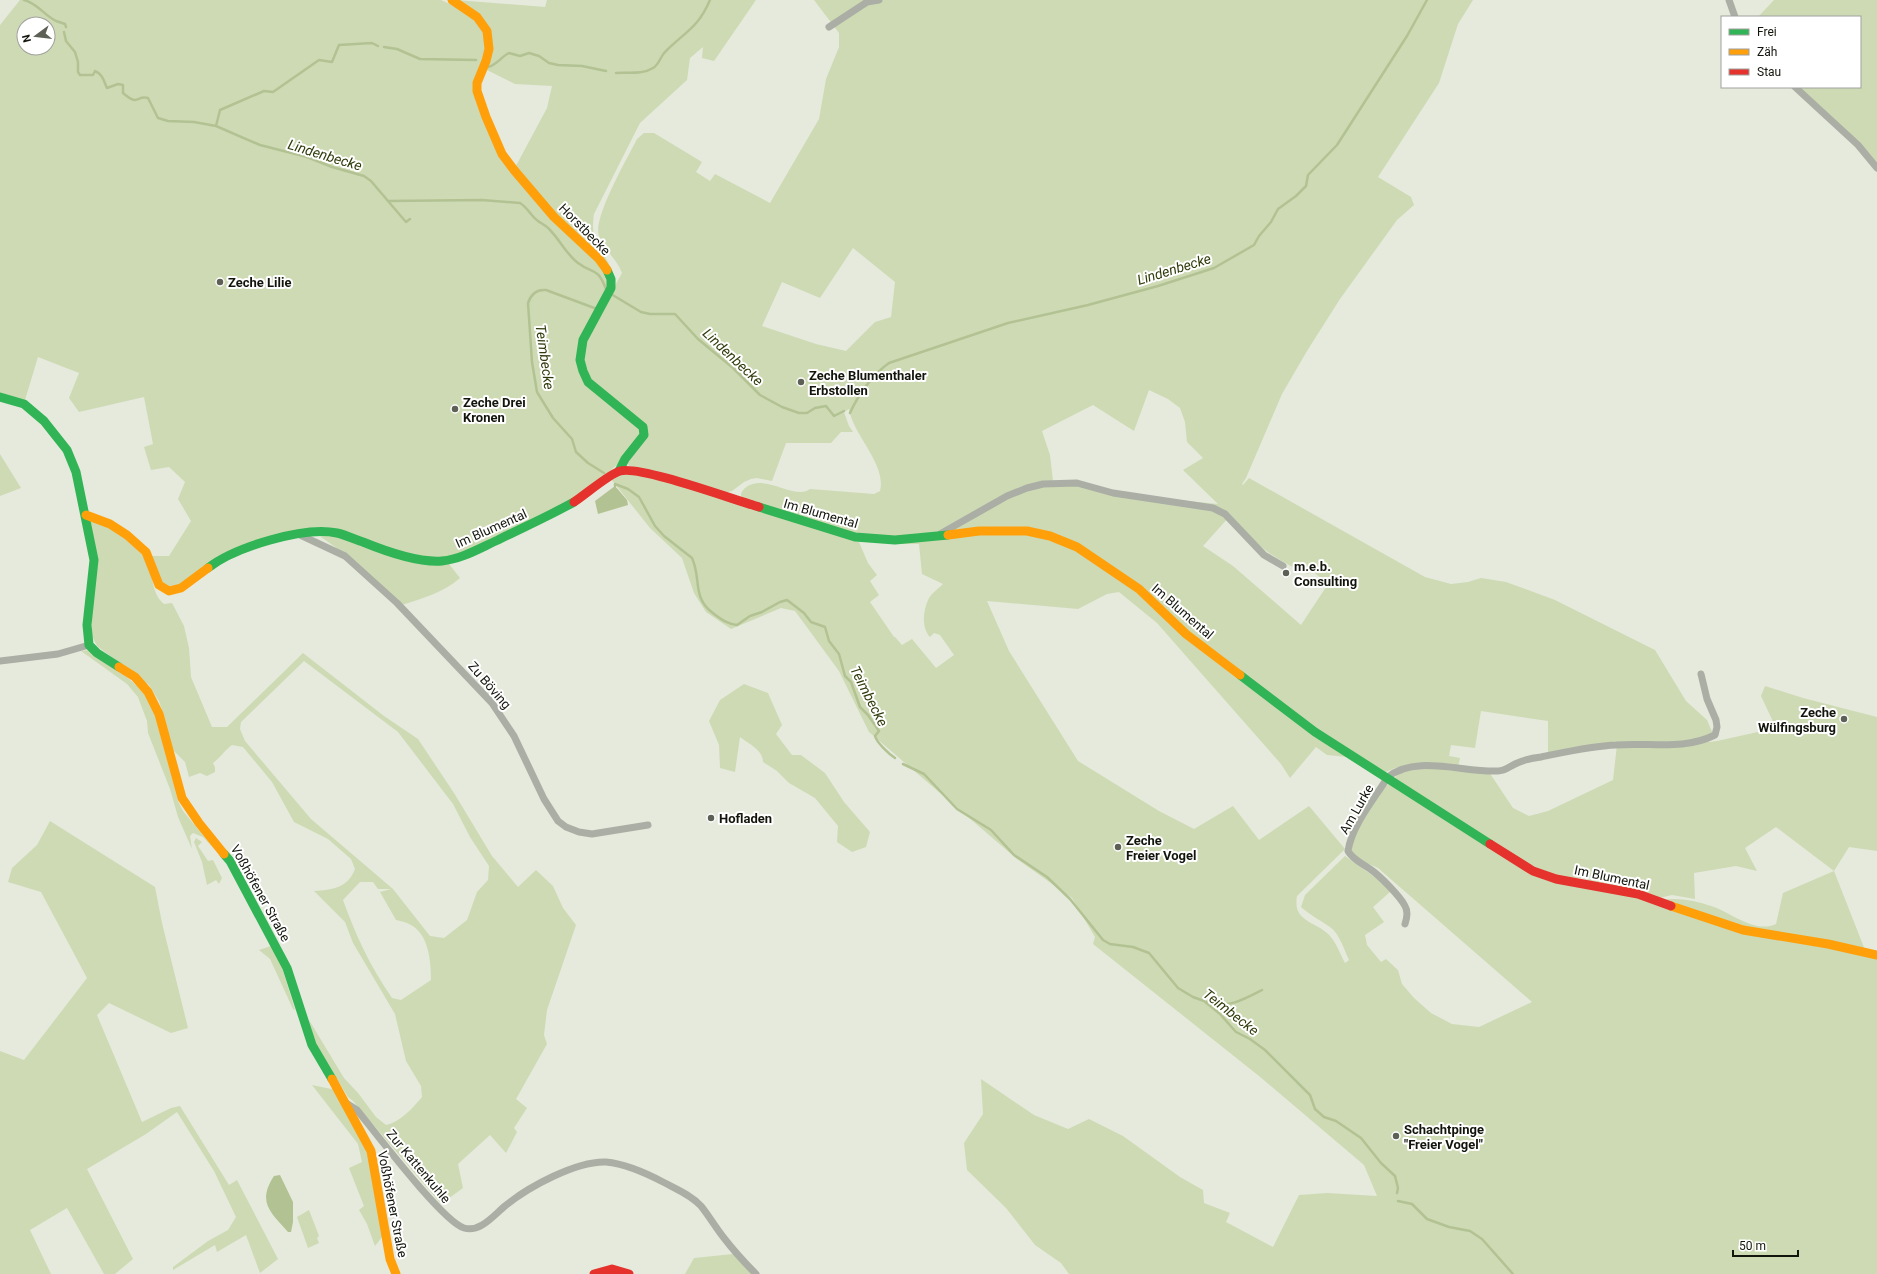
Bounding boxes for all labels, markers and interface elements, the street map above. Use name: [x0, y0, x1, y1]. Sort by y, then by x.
north arrow: [16, 16, 56, 56]
legend: [1721, 16, 1861, 88]
text: Frei: [1757, 25, 1777, 39]
text: N: [19, 33, 34, 44]
text: Zäh: [1757, 45, 1777, 59]
text: Stau: [1757, 65, 1781, 79]
water label: Lindenbecke: [286, 136, 364, 174]
street label: Horstbecke: [556, 201, 613, 258]
water label: Lindenbecke: [1135, 250, 1213, 288]
place label: Zeche Lilie: [228, 275, 291, 290]
marker: Zeche Lilie: [215, 277, 225, 287]
water label: Teimbecke: [533, 323, 557, 391]
water label: Lindenbecke: [700, 325, 766, 389]
place label: Zeche Blumenthaler Erbstollen: [809, 368, 927, 398]
marker: Zeche Blumenthaler Erbstollen: [796, 377, 806, 387]
place label: Zeche Drei Kronen: [463, 395, 526, 425]
marker: Zeche Drei Kronen: [450, 404, 460, 414]
street label: Im Blumental: [782, 496, 860, 531]
street label: Im Blumental: [453, 506, 529, 551]
place label: m.e.b. Consulting: [1294, 559, 1357, 589]
marker: m.e.b. Consulting: [1281, 568, 1291, 578]
street label: Im Blumental: [1149, 581, 1216, 642]
street label: Zu Böving: [465, 659, 514, 712]
water label: Teimbecke: [847, 663, 891, 729]
place label: Zeche Wülfingsburg: [1758, 705, 1836, 735]
marker: Zeche Wülfingsburg: [1839, 714, 1849, 724]
street label: Am Lurke: [1336, 782, 1377, 837]
place label: Hofladen: [719, 811, 772, 826]
marker: Hofladen: [706, 813, 716, 823]
place label: Zeche Freier Vogel: [1126, 833, 1197, 863]
street label: Voßhöfener Straße: [228, 842, 293, 944]
marker: Zeche Freier Vogel: [1113, 842, 1123, 852]
street label: Im Blumental: [1573, 862, 1651, 893]
water label: Teimbecke: [1200, 985, 1262, 1039]
place label: Schachtpinge "Freier Vogel": [1404, 1122, 1484, 1152]
street label: Zur Kattenkuhle: [384, 1127, 454, 1206]
marker: Schachtpinge "Freier Vogel": [1391, 1131, 1401, 1141]
street label: Voßhöfener Straße: [375, 1149, 410, 1259]
scale bar: [1733, 1232, 1798, 1258]
text: 50 m: [1739, 1239, 1766, 1253]

